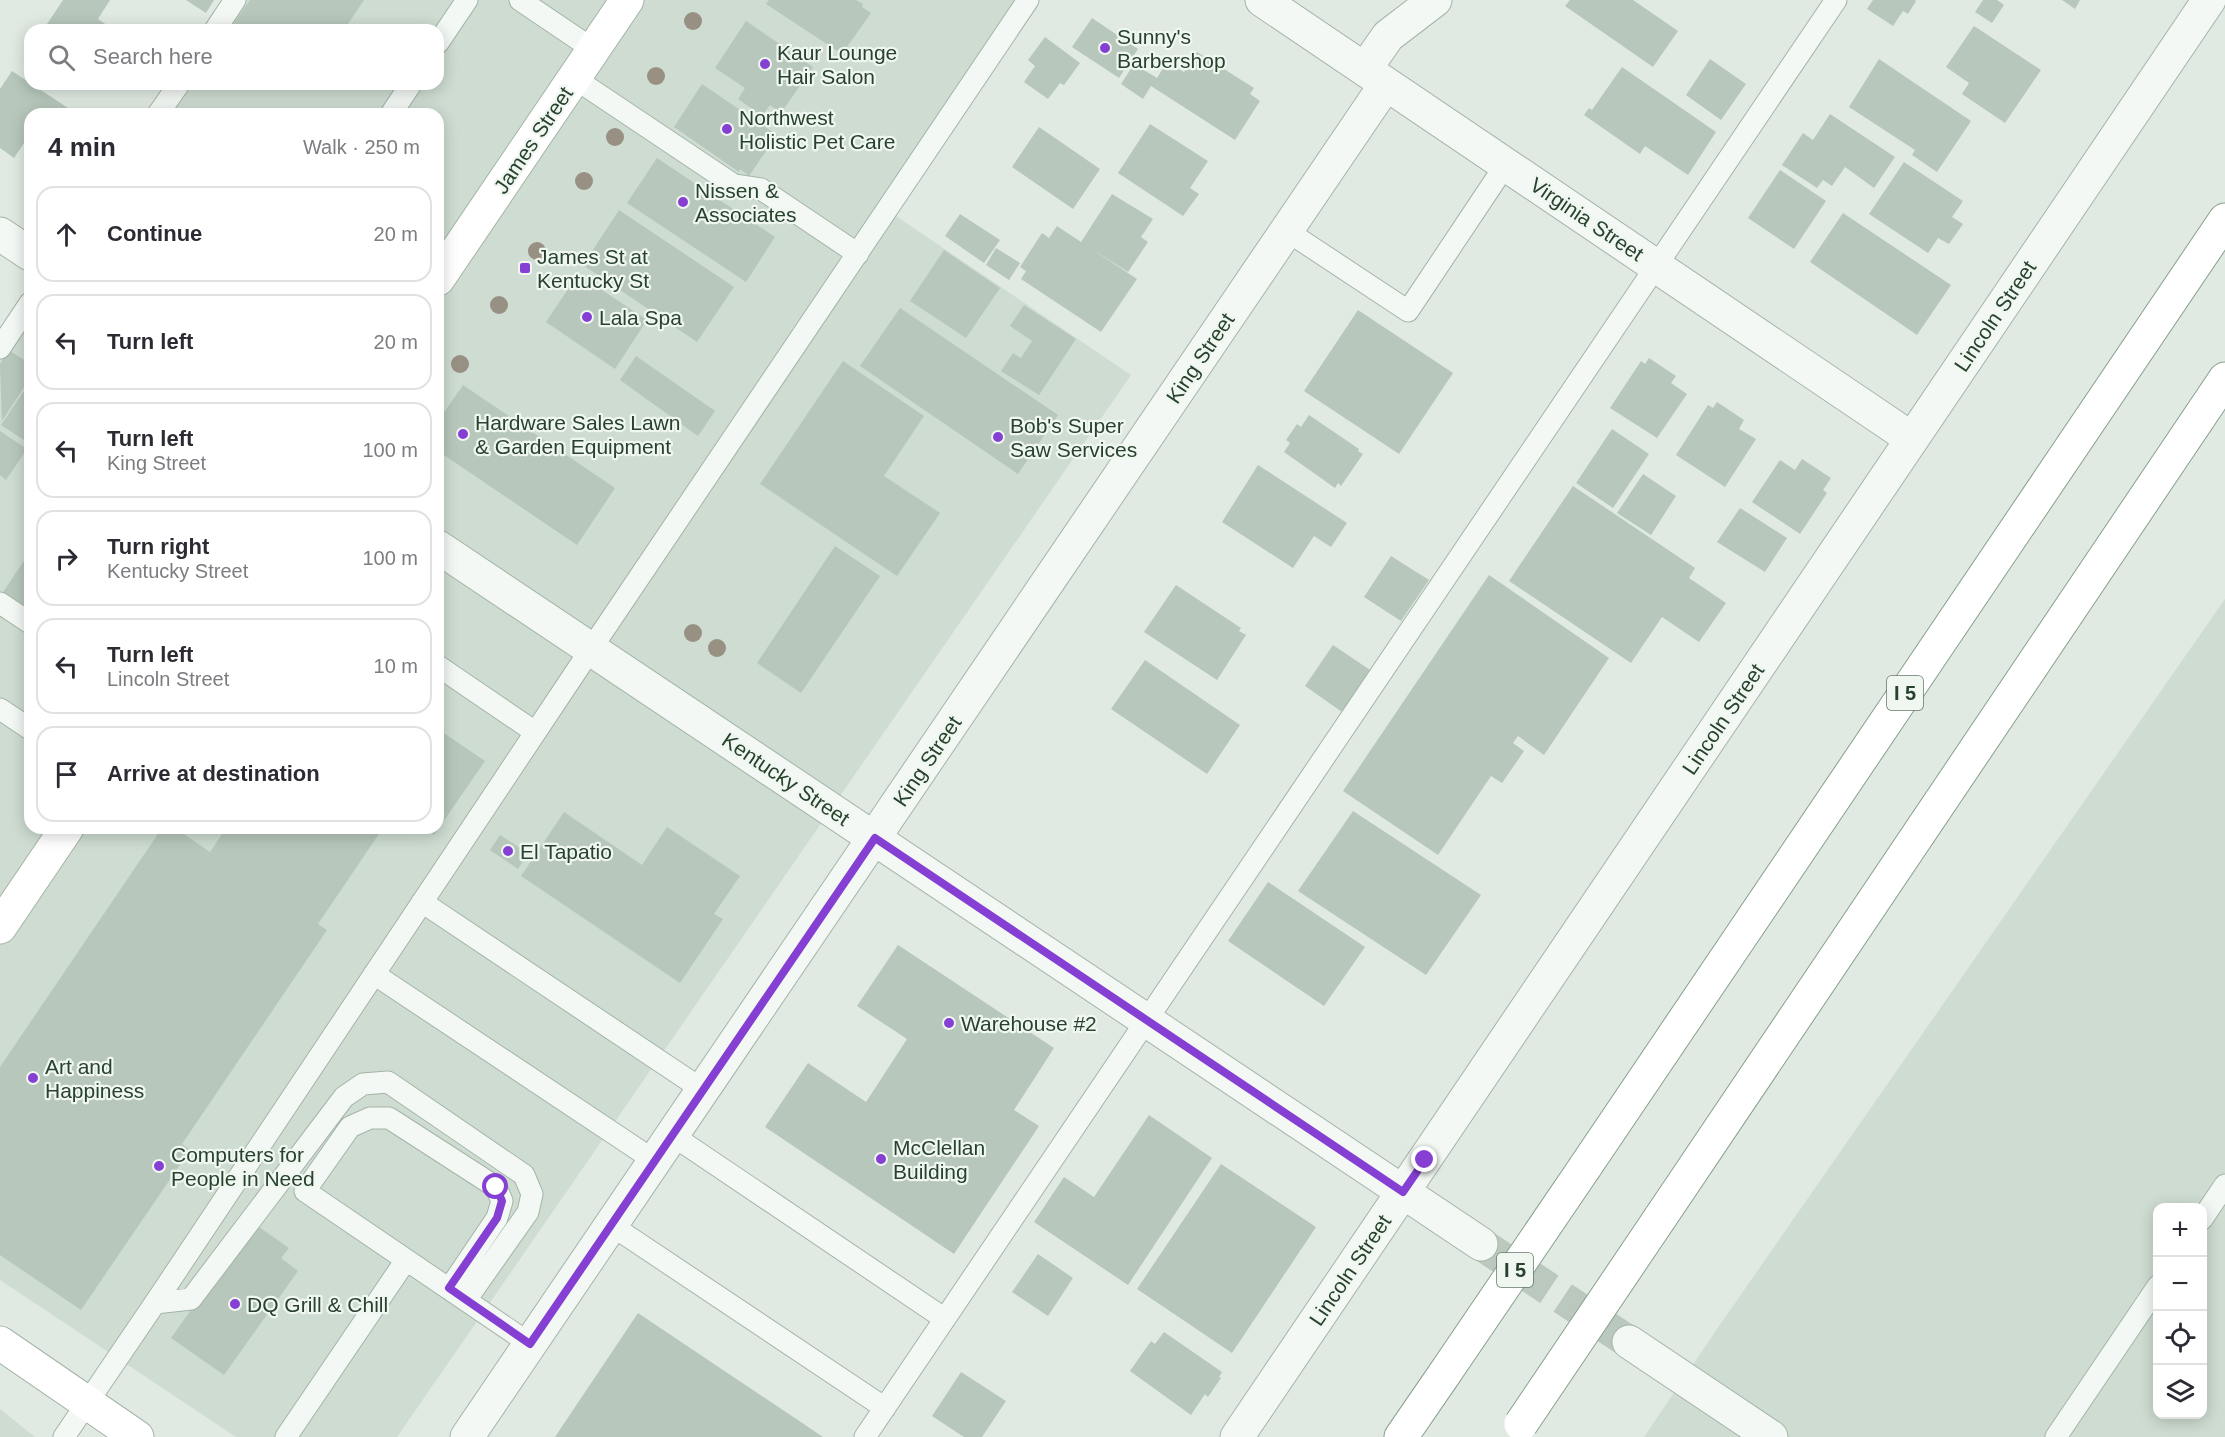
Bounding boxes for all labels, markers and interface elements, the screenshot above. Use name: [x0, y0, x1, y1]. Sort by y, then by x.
search box: [24, 24, 444, 90]
place label: Sunny's Barbershop: [1117, 25, 1226, 72]
icon: search: [45, 41, 78, 74]
place label: Kaur Lounge Hair Salon: [777, 41, 897, 88]
marker: Sunny's Barbershop: [1098, 41, 1112, 55]
text: Search here: [93, 44, 213, 69]
marker: Kaur Lounge Hair Salon: [758, 57, 772, 71]
street label: James Street: [489, 82, 577, 198]
place label: Northwest Holistic Pet Care: [739, 106, 895, 153]
marker: Northwest Holistic Pet Care: [720, 122, 734, 136]
text: 4 min: [48, 132, 116, 162]
text: Walk · 250 m: [303, 136, 420, 158]
street label: Virginia Street: [1526, 173, 1648, 265]
place label: Nissen & Associates: [695, 179, 797, 226]
marker: Nissen & Associates: [676, 195, 690, 209]
icon: ahead: [50, 218, 83, 251]
text: Continue: [107, 221, 202, 246]
text: 20 m: [374, 223, 418, 245]
place label: James St at Kentucky St: [537, 245, 649, 292]
street label: Lincoln Street: [1950, 256, 2041, 376]
marker: James St at Kentucky St: [518, 261, 532, 275]
place label: Lala Spa: [599, 306, 682, 329]
street label: King Street: [1161, 308, 1239, 408]
marker: Lala Spa: [580, 310, 594, 324]
icon: left: [50, 326, 83, 359]
text: Turn left: [107, 329, 193, 354]
text: 20 m: [374, 331, 418, 353]
place label: Hardware Sales Lawn & Garden Equipment: [475, 411, 680, 458]
place label: Bob's Super Saw Services: [1010, 414, 1137, 461]
text: Turn left: [107, 426, 193, 451]
marker: Hardware Sales Lawn & Garden Equipment: [456, 427, 470, 441]
marker: Bob's Super Saw Services: [991, 430, 1005, 444]
icon: left: [50, 434, 83, 467]
text: 100 m: [362, 439, 418, 461]
text: King Street: [107, 452, 206, 474]
text: Turn right: [107, 534, 209, 559]
icon: right: [50, 542, 83, 575]
text: 100 m: [362, 547, 418, 569]
text: Kentucky Street: [107, 560, 248, 582]
text: Turn left: [107, 642, 193, 667]
icon: left: [50, 650, 83, 683]
text: 10 m: [374, 655, 418, 677]
street label: Lincoln Street: [1678, 659, 1769, 779]
text: Lincoln Street: [107, 668, 229, 690]
road number: I 5: [1887, 676, 1923, 710]
street label: King Street: [888, 711, 966, 811]
street label: Kentucky Street: [718, 728, 854, 830]
icon: arrive: [50, 758, 83, 791]
text: Arrive at destination: [107, 761, 320, 786]
place label: El Tapatio: [520, 840, 612, 863]
marker: El Tapatio: [501, 844, 515, 858]
place label: Warehouse #2: [961, 1012, 1097, 1035]
marker: Warehouse #2: [942, 1016, 956, 1030]
place label: Art and Happiness: [45, 1055, 144, 1102]
marker: Art and Happiness: [26, 1071, 40, 1085]
place label: McClellan Building: [893, 1136, 985, 1183]
place label: Computers for People in Need: [171, 1143, 315, 1190]
route end: [1411, 1146, 1437, 1172]
marker: McClellan Building: [874, 1152, 888, 1166]
marker: Computers for People in Need: [152, 1159, 166, 1173]
route start: [482, 1173, 508, 1199]
map controls: [2153, 1203, 2207, 1419]
button: +: [2153, 1203, 2207, 1257]
street label: Lincoln Street: [1305, 1210, 1396, 1330]
road number: I 5: [1497, 1253, 1533, 1287]
button: −: [2153, 1257, 2207, 1311]
place label: DQ Grill & Chill: [247, 1293, 388, 1316]
marker: DQ Grill & Chill: [228, 1297, 242, 1311]
button: locate: [2153, 1311, 2207, 1365]
button: layers: [2153, 1365, 2207, 1419]

